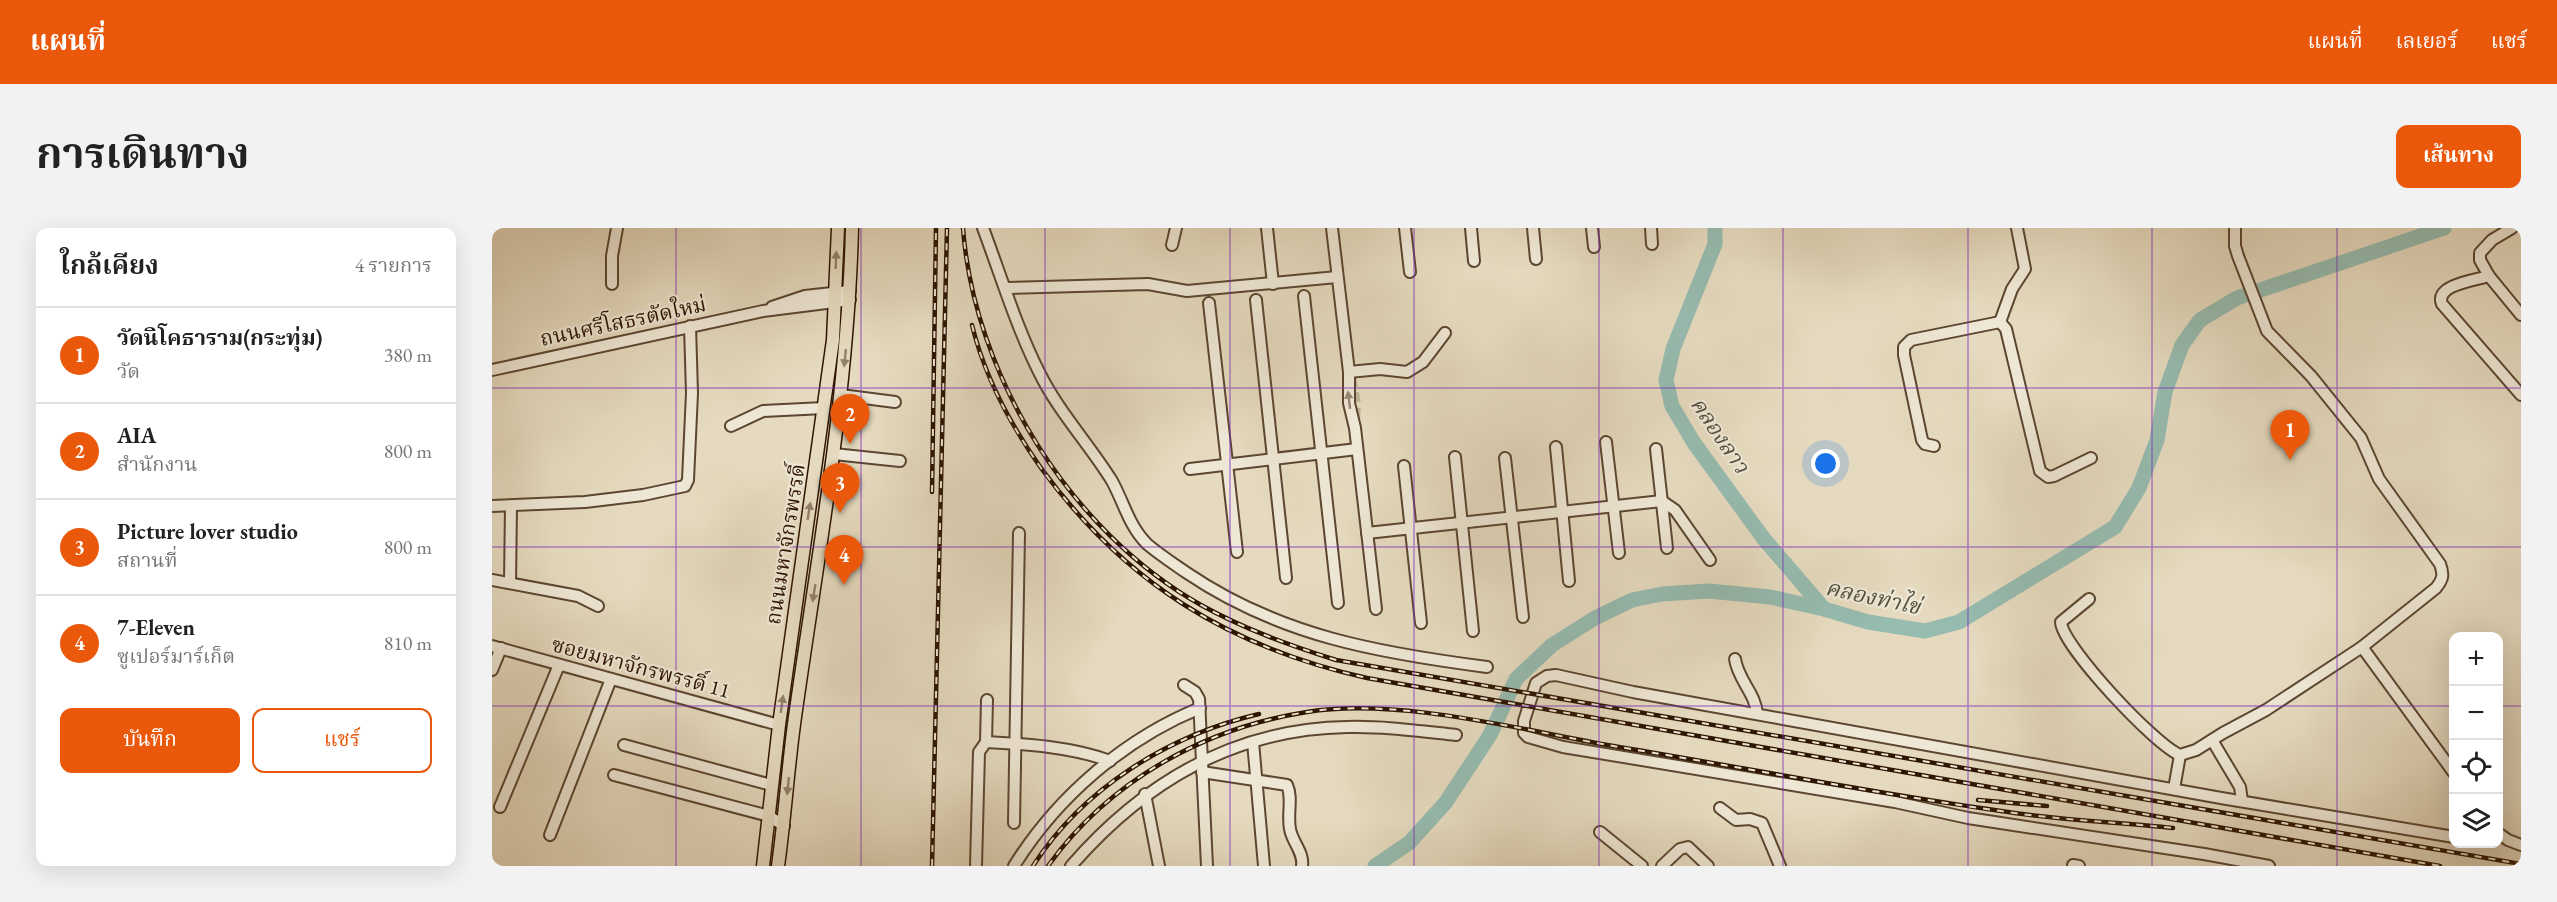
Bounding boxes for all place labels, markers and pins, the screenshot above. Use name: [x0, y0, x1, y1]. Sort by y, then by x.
pin: 2: [830, 394, 870, 444]
pin: 1: [2270, 410, 2310, 460]
pin: 3: [820, 464, 860, 513]
pin: 4: [824, 536, 864, 585]

